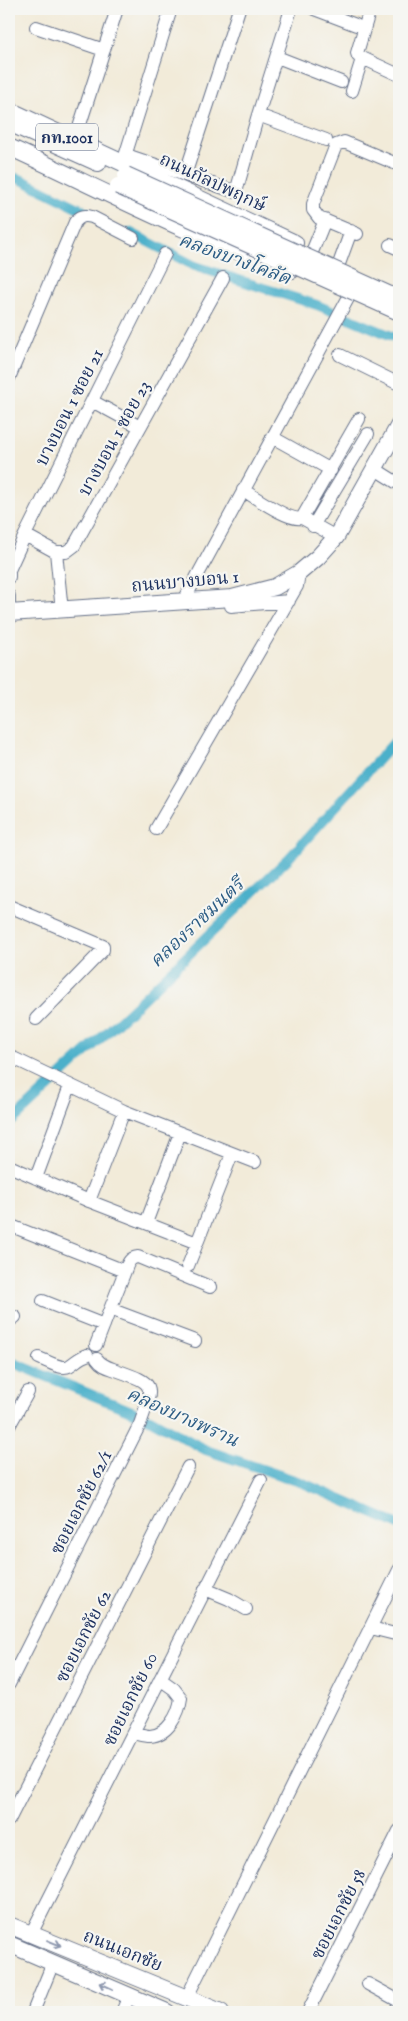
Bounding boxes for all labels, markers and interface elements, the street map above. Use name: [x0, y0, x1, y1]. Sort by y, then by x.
road number: กท.1001: [36, 124, 98, 150]
street label: ถนนกัลปพฤกษ์: [155, 148, 270, 218]
water label: คลองบางโคลัด: [175, 226, 295, 292]
street label: บางบอน 1 ซอย 21: [31, 345, 110, 470]
street label: บางบอน 1 ซอย 23: [74, 377, 157, 501]
street label: ถนนบางบอน 1: [130, 566, 240, 599]
water label: คลองราชมนตรี: [145, 871, 252, 973]
water label: คลองบางพราน: [123, 1383, 242, 1453]
street label: ซอยเอกชัย 62/1: [46, 1447, 118, 1559]
street label: ซอยเอกชัย 62: [51, 1587, 117, 1687]
street label: ซอยเอกชัย 60: [99, 1649, 164, 1750]
street label: ซอยเอกชัย 58: [307, 1866, 372, 1964]
street label: ถนนเอกชัย: [79, 1925, 165, 1978]
one-way arrow: [46, 1939, 61, 1949]
one-way arrow: [99, 1981, 114, 1991]

